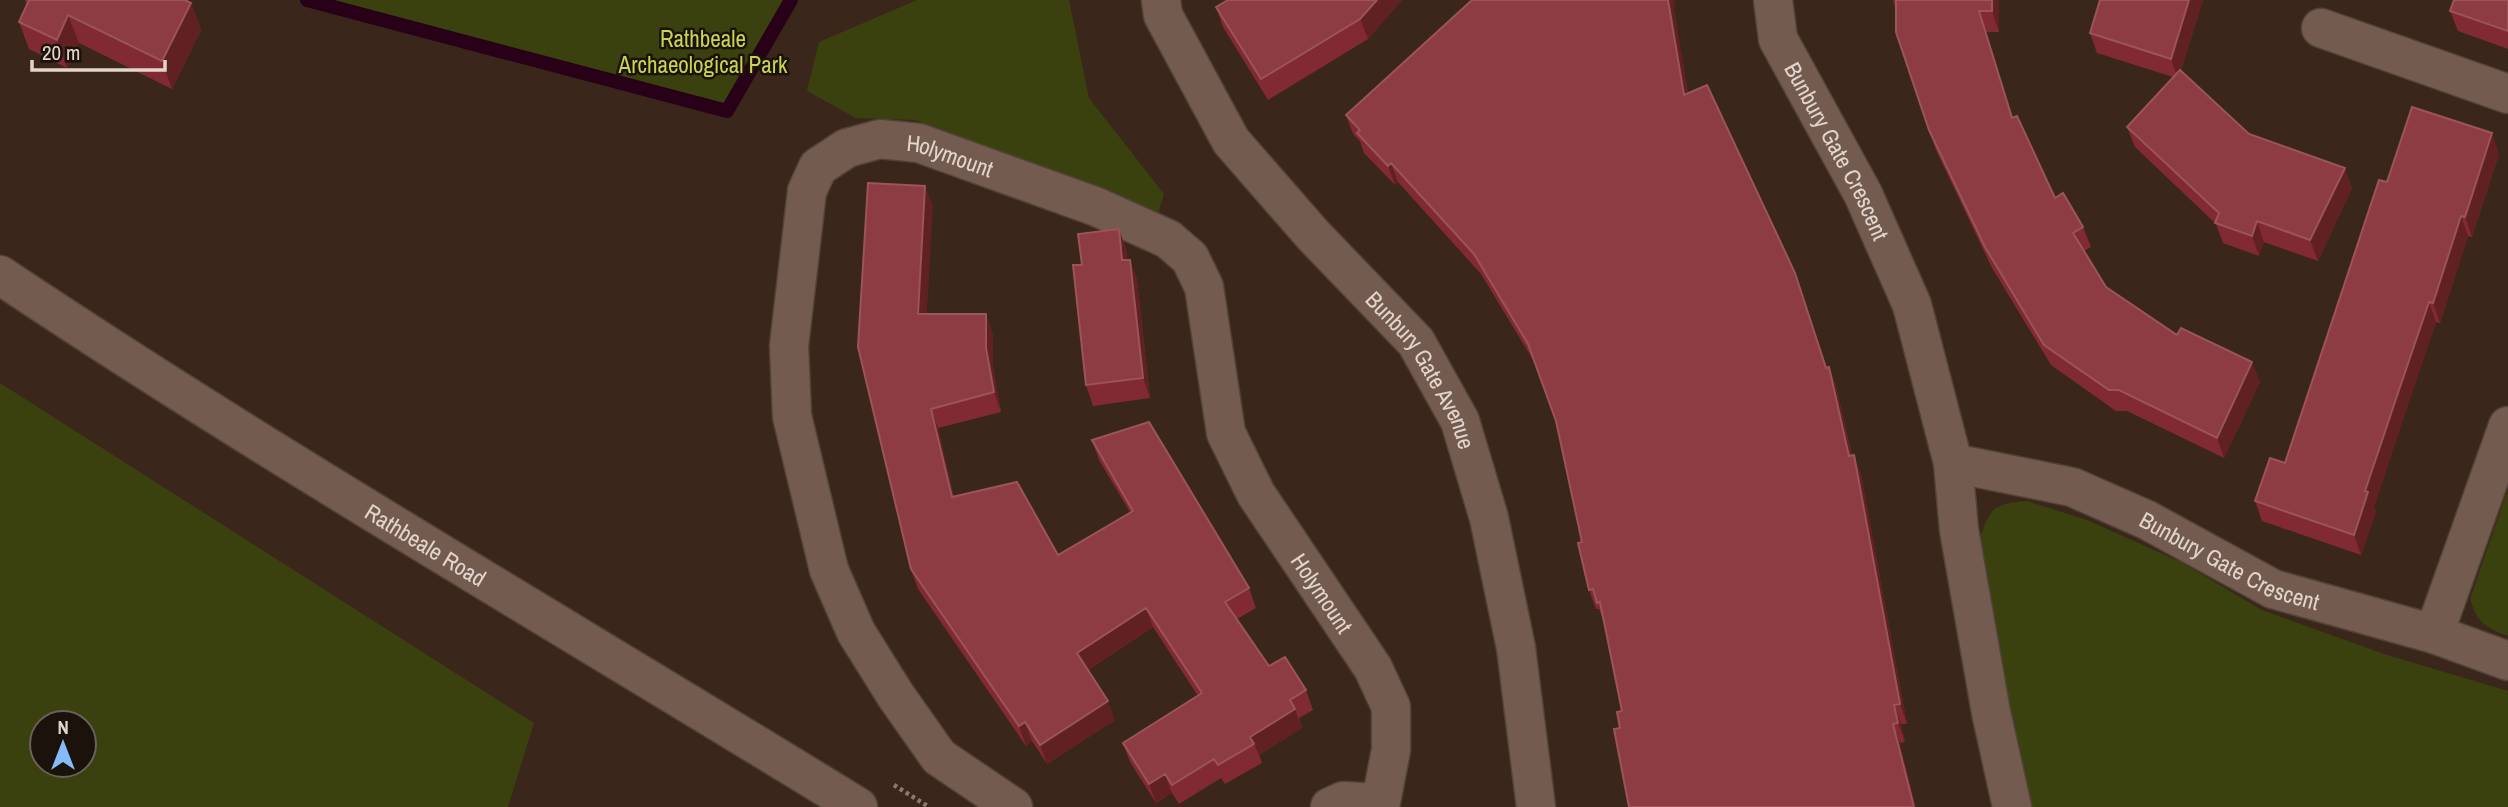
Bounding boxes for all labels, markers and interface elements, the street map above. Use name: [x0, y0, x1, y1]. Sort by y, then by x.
park label: Rathbeale Archaeological Park: [618, 23, 788, 80]
scale bar: [32, 28, 164, 72]
text: 20 m: [42, 38, 80, 67]
street label: Bunbury Gate Crescent: [1778, 56, 1897, 245]
street label: Holymount: [905, 126, 998, 184]
street label: Bunbury Gate Avenue: [1359, 284, 1483, 452]
street label: Rathbeale Road: [360, 496, 492, 593]
street label: Bunbury Gate Crescent: [2134, 504, 2323, 617]
street label: Holymount: [1284, 547, 1360, 639]
north arrow: [28, 709, 98, 779]
text: N: [57, 714, 69, 740]

